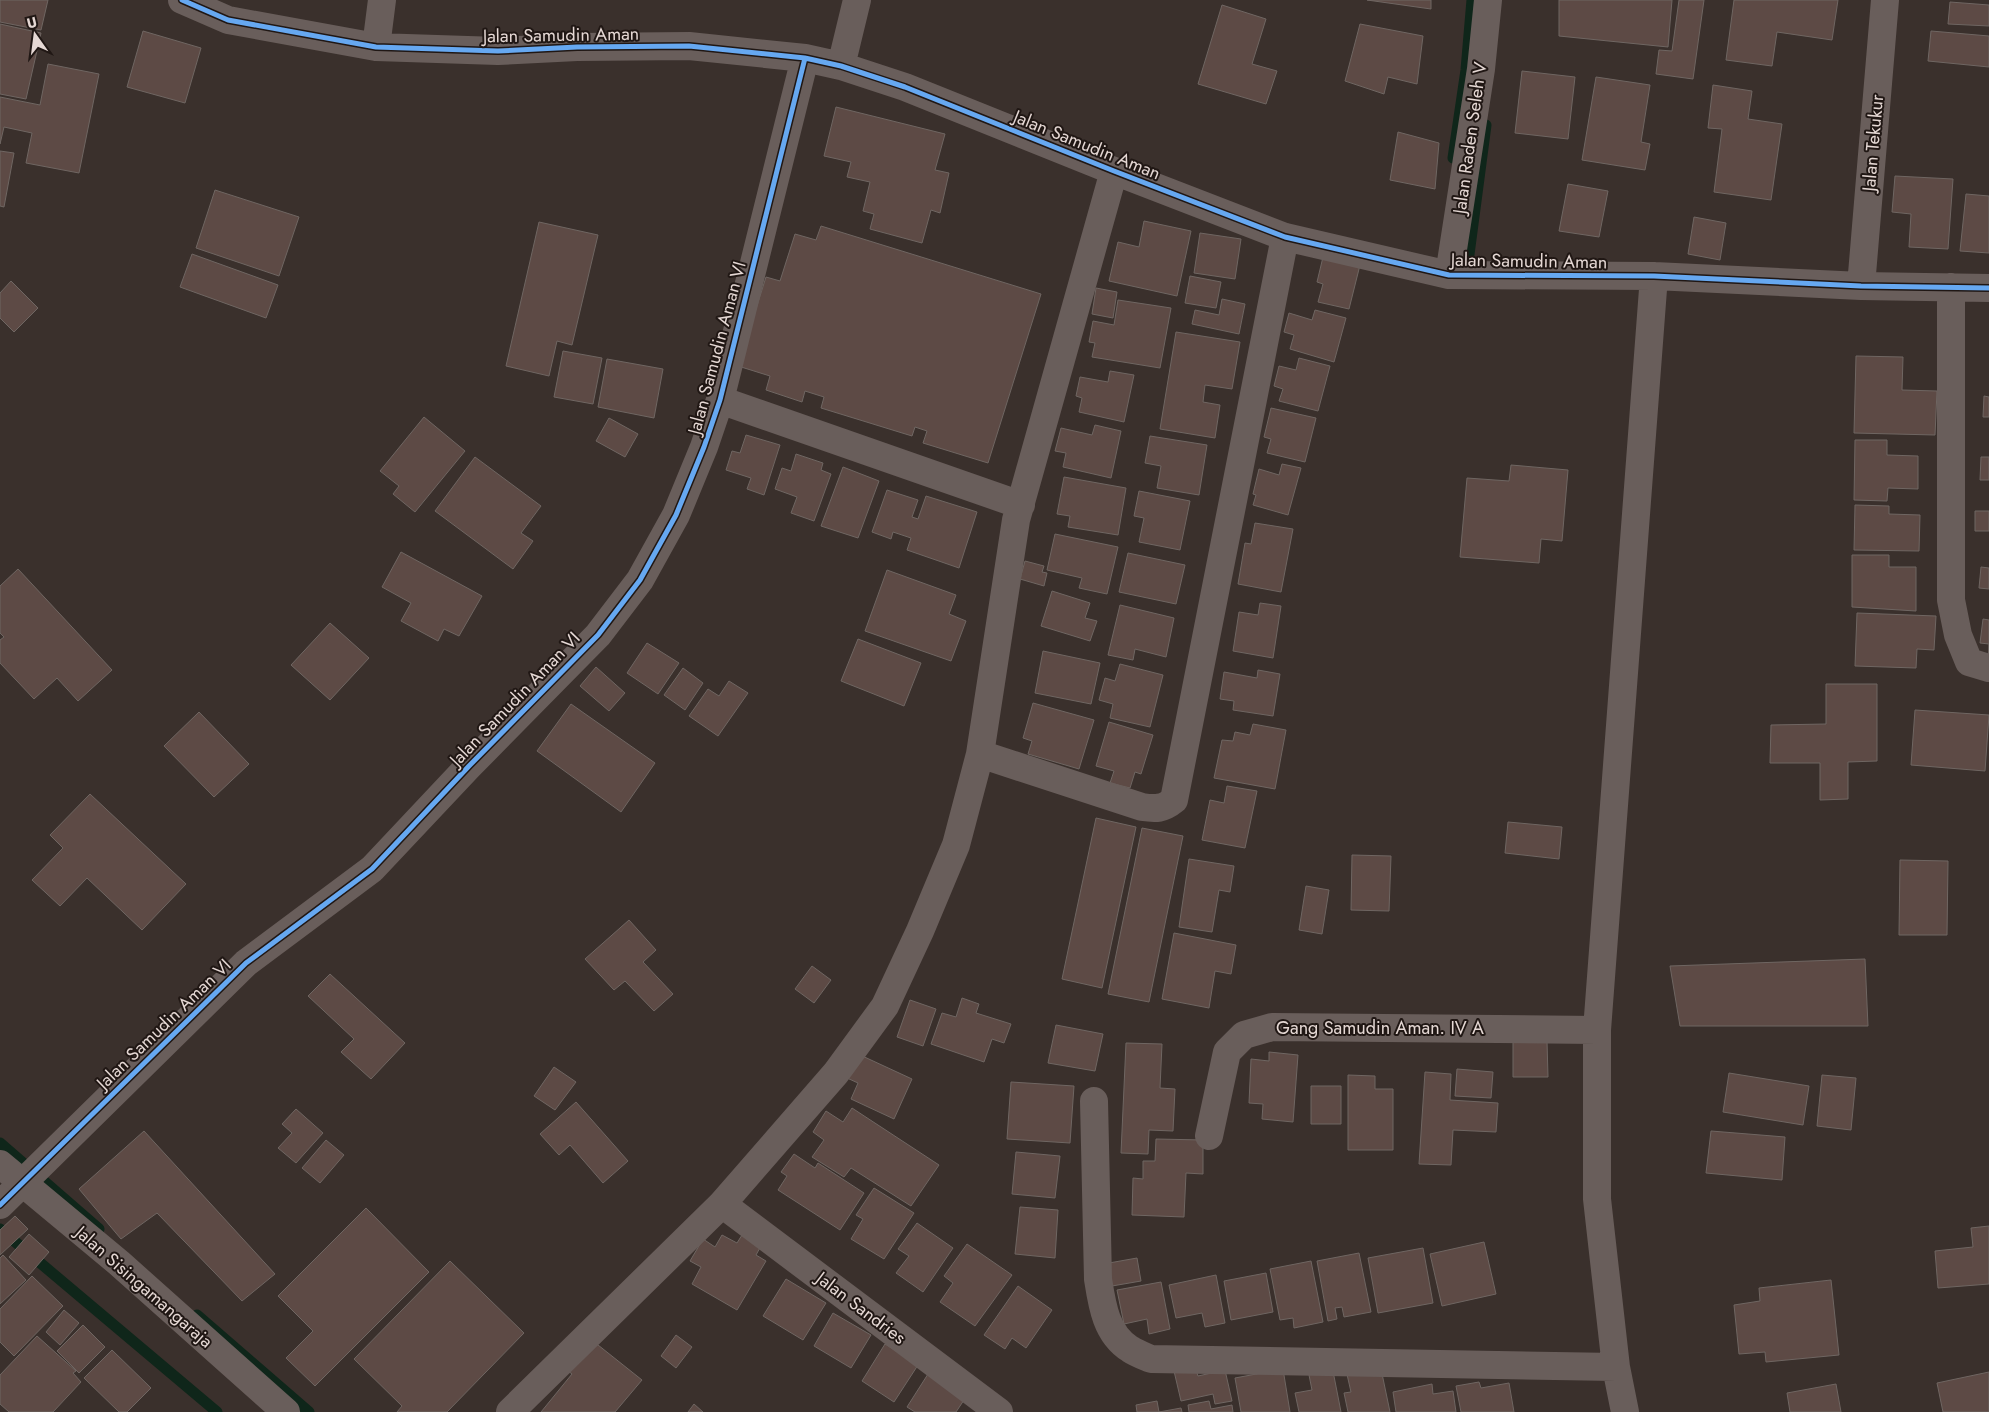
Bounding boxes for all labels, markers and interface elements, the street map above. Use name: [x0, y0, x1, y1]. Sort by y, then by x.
north arrow: [10, 10, 60, 60]
text: U: [25, 11, 39, 33]
street label: Jalan Samudin Aman: [481, 21, 639, 49]
street label: Jalan Raden Seleh V: [1446, 60, 1494, 218]
street label: Jalan Tekukur: [1856, 93, 1890, 194]
street label: Jalan Samudin Aman: [1008, 103, 1164, 186]
street label: Jalan Samudin Aman: [1449, 247, 1607, 275]
street label: Jalan Samudin Aman VI: [681, 259, 753, 439]
street label: Jalan Samudin Aman VI: [442, 626, 586, 774]
street label: Jalan Samudin Aman VI: [89, 953, 237, 1097]
street label: Gang Samudin Aman. IV A: [1276, 1015, 1484, 1041]
street label: Jalan Sisingamangaraja: [68, 1219, 218, 1354]
street label: Jalan Sandries: [809, 1264, 911, 1350]

